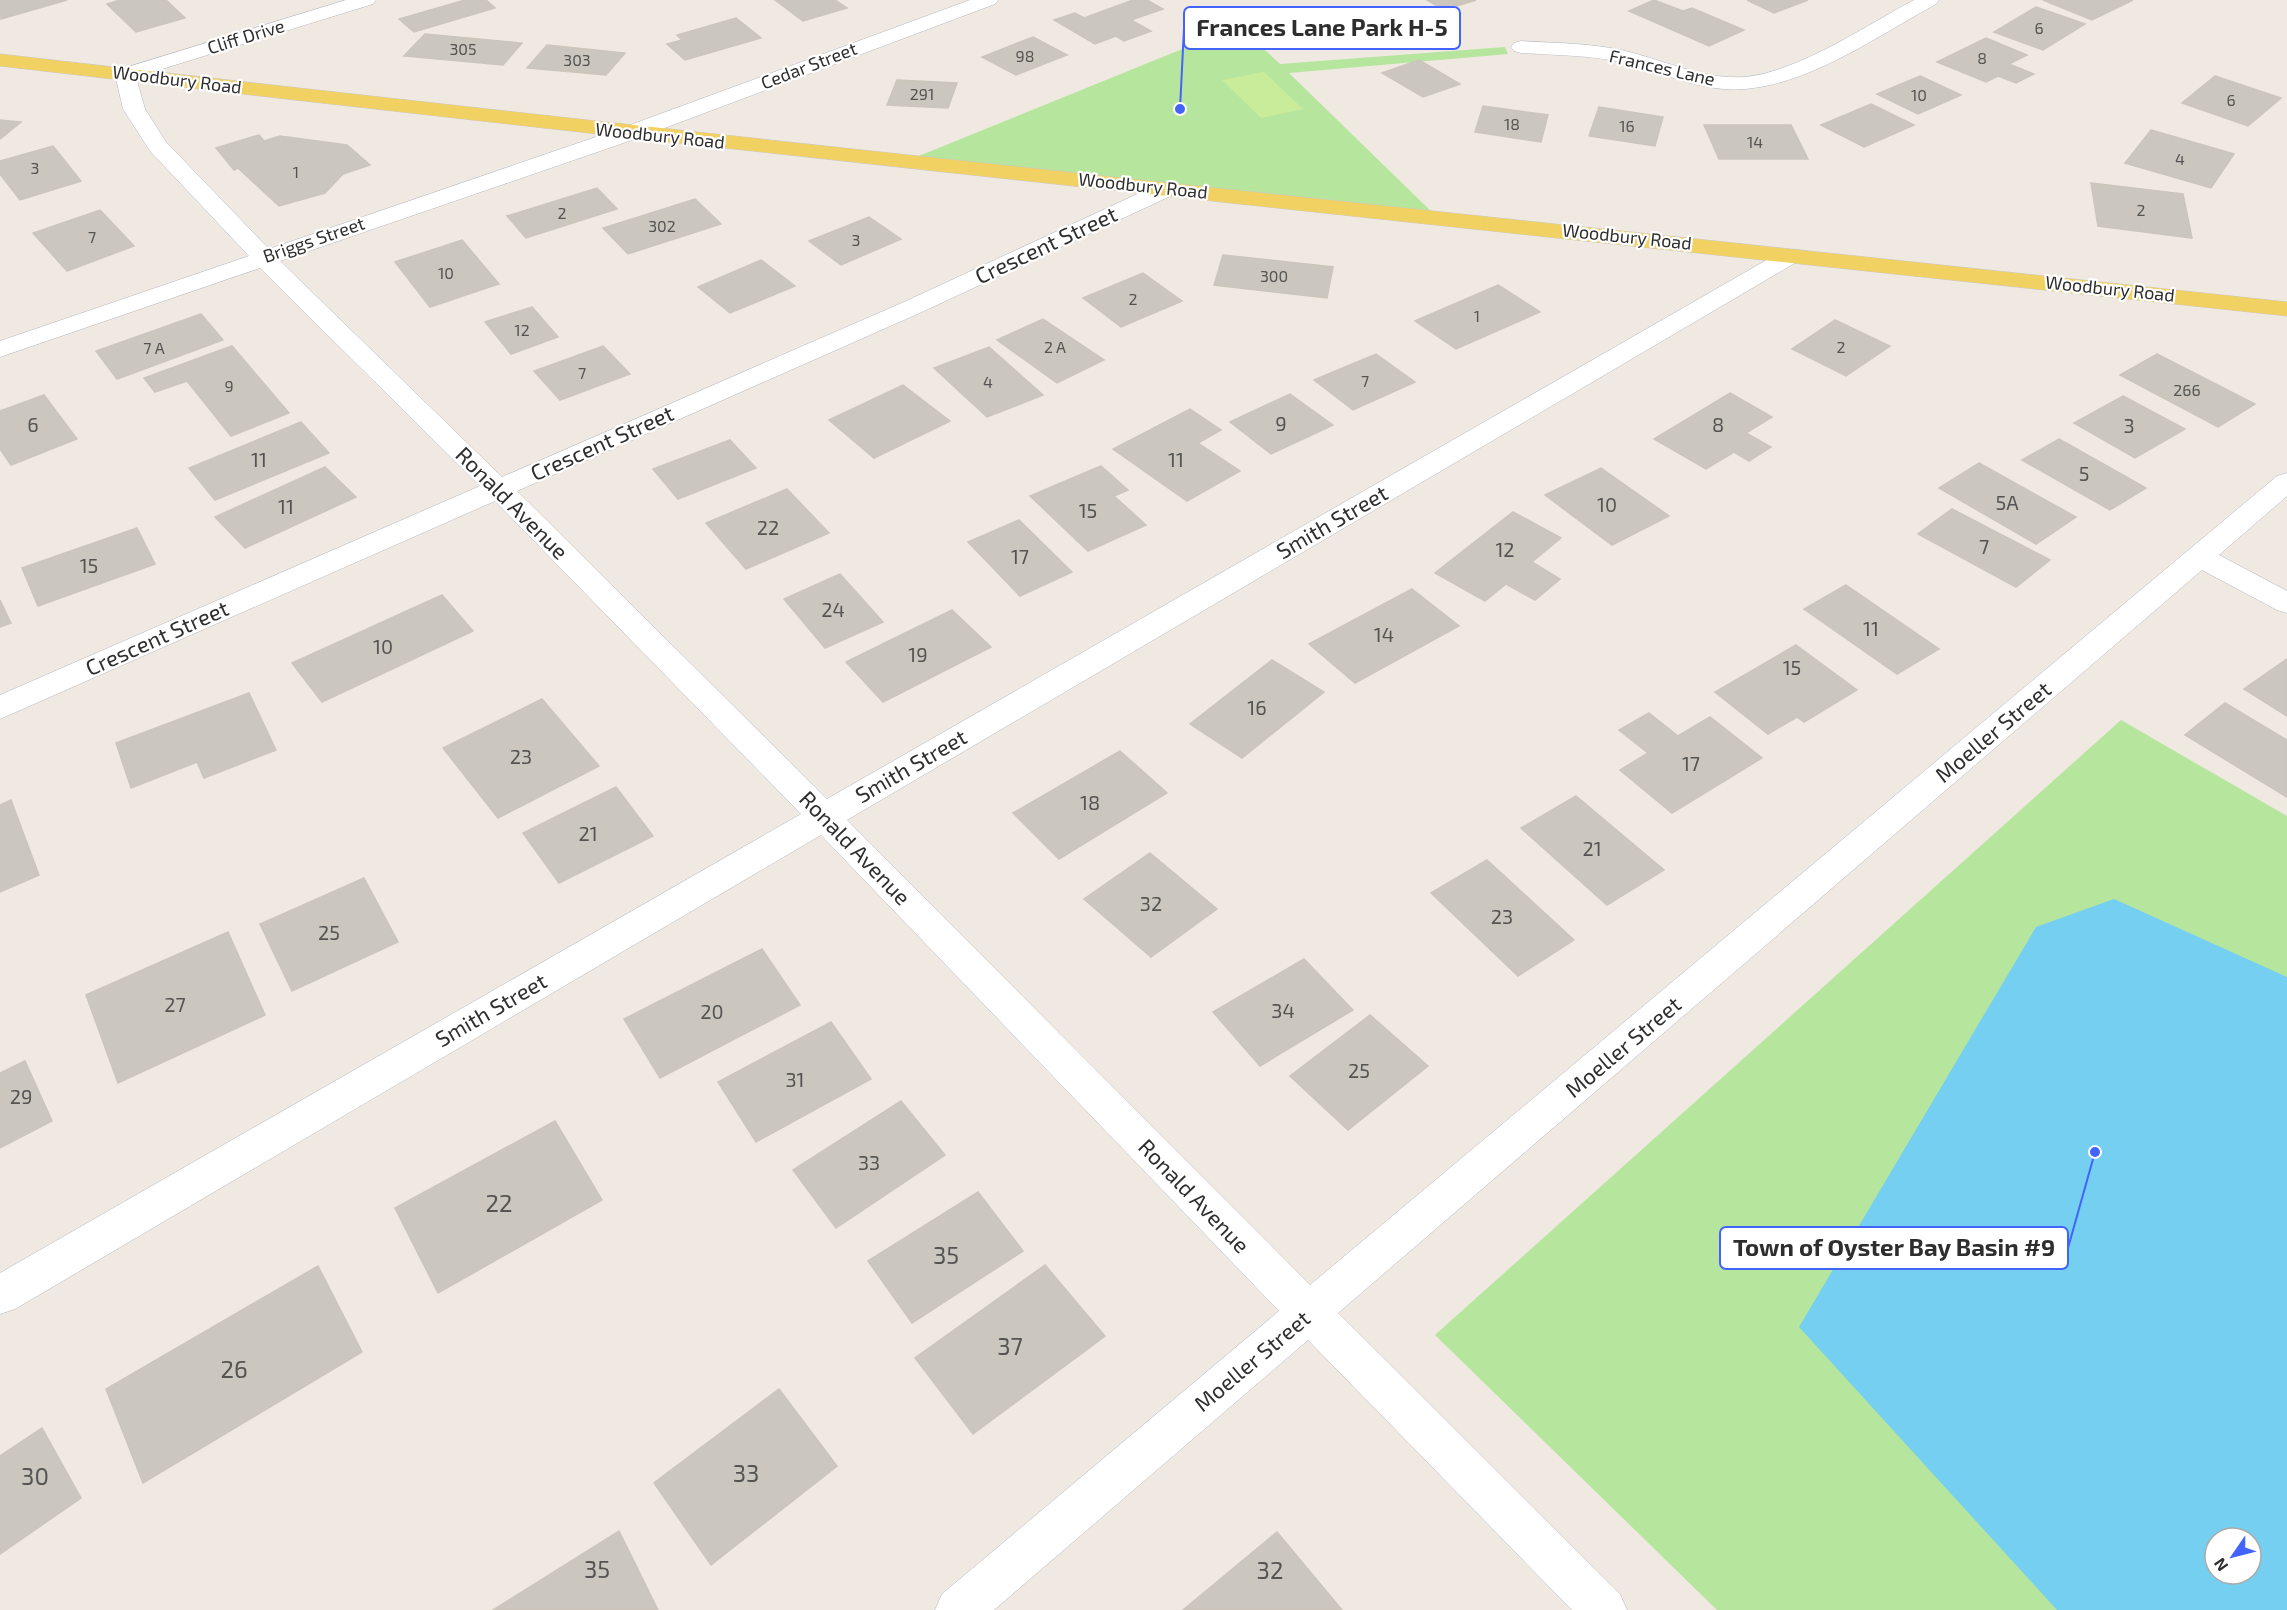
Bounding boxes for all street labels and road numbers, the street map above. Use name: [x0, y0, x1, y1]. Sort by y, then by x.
street label: Cliff Drive: [204, 14, 287, 58]
street label: Cedar Street: [758, 37, 860, 93]
street label: Frances Lane: [1607, 44, 1717, 90]
street label: Woodbury Road: [111, 60, 243, 98]
street label: Woodbury Road: [594, 117, 726, 153]
street label: Woodbury Road: [1077, 167, 1209, 203]
street label: Crescent Street: [970, 200, 1121, 288]
street label: Briggs Street: [260, 211, 368, 267]
street label: Woodbury Road: [1561, 218, 1693, 254]
street label: Woodbury Road: [2044, 270, 2176, 306]
street label: Crescent Street: [526, 399, 677, 485]
street label: Ronald Avenue: [451, 441, 574, 564]
street label: Smith Street: [1271, 479, 1392, 563]
street label: Crescent Street: [81, 594, 232, 680]
street label: Moeller Street: [1929, 675, 2055, 787]
street label: Smith Street: [850, 723, 971, 807]
street label: Ronald Avenue: [795, 785, 917, 910]
street label: Smith Street: [430, 967, 551, 1051]
street label: Moeller Street: [1559, 990, 1685, 1102]
street label: Ronald Avenue: [1134, 1133, 1256, 1258]
street label: Moeller Street: [1188, 1304, 1314, 1416]

